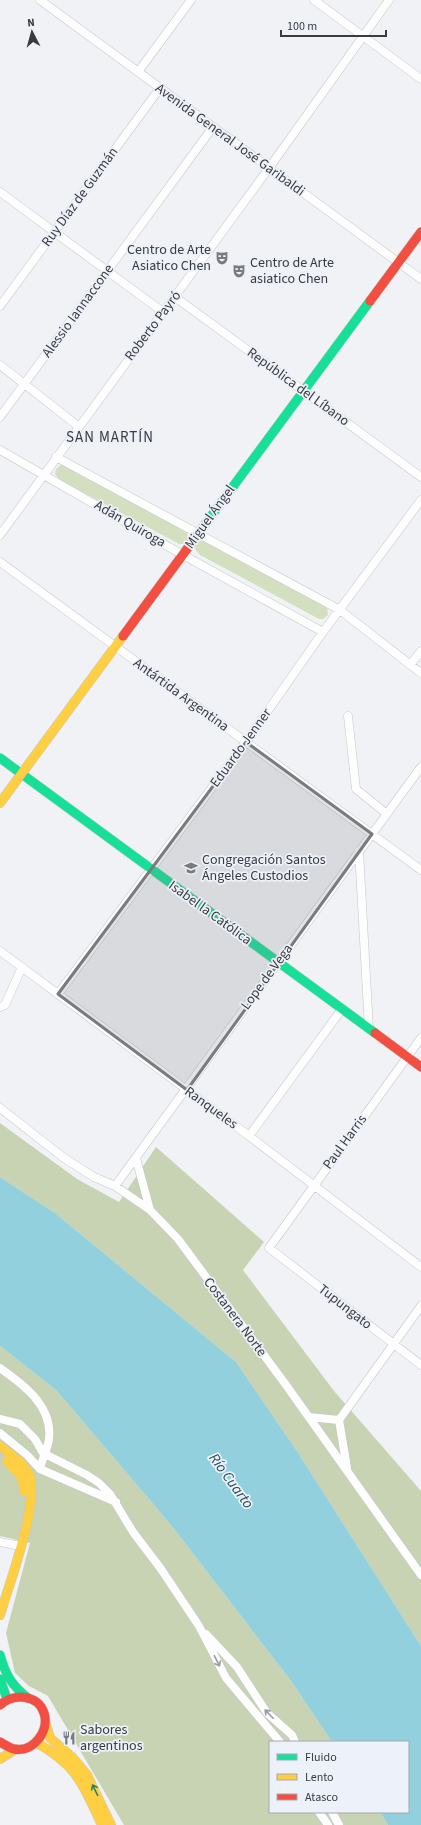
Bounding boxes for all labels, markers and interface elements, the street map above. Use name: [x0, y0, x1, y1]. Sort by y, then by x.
north arrow: [12, 12, 52, 52]
scale bar: [281, 12, 386, 38]
text: N: [27, 15, 35, 30]
text: 100 m: [287, 18, 317, 35]
street label: Avenida General José Garibaldi: [151, 79, 309, 201]
street label: Ruy Díaz de Guzmán: [37, 143, 123, 251]
place label: Centro de Arte Asiatico Chen: [127, 240, 211, 276]
theatre icon: Centro de Arte Asiatico Chen: [214, 250, 230, 266]
place label: Centro de Arte asiatico Chen: [250, 253, 334, 289]
street label: Alessio Iannaccone: [37, 260, 119, 362]
theatre icon: Centro de Arte asiatico Chen: [231, 263, 247, 279]
street label: Roberto Payró: [120, 287, 186, 365]
street label: República del Líbano: [243, 343, 353, 431]
district label: SAN MARTÍN: [66, 427, 154, 448]
street label: Miguel Ángel: [180, 481, 240, 553]
street label: Adán Quiroga: [91, 495, 169, 553]
street label: Antártida Argentina: [129, 653, 233, 737]
street label: Eduardo Jenner: [205, 704, 277, 792]
place label: Congregación Santos Ángeles Custodios: [202, 850, 326, 886]
school or university icon: Congregación Santos Ángeles Custodios: [183, 860, 199, 876]
street label: Isabel la Católica: [164, 876, 256, 950]
street label: Lope de Vega: [236, 940, 298, 1014]
street label: Ranqueles: [180, 1082, 242, 1134]
street label: Paul Harris: [318, 1110, 372, 1174]
street label: Costanera Norte: [199, 1273, 271, 1361]
street label: Tupungato: [314, 1280, 376, 1334]
water label: Río Cuarto: [204, 1449, 258, 1513]
one-way arrow: [214, 1655, 221, 1667]
one-way arrow: [264, 1709, 273, 1719]
place label: Sabores argentinos: [80, 1720, 143, 1756]
restaurant icon: Sabores argentinos: [61, 1730, 77, 1746]
legend: [269, 1741, 409, 1813]
text: Fluido: [305, 1749, 337, 1766]
text: Lento: [305, 1769, 334, 1786]
one-way arrow: [90, 1784, 98, 1796]
text: Atasco: [305, 1789, 338, 1806]

